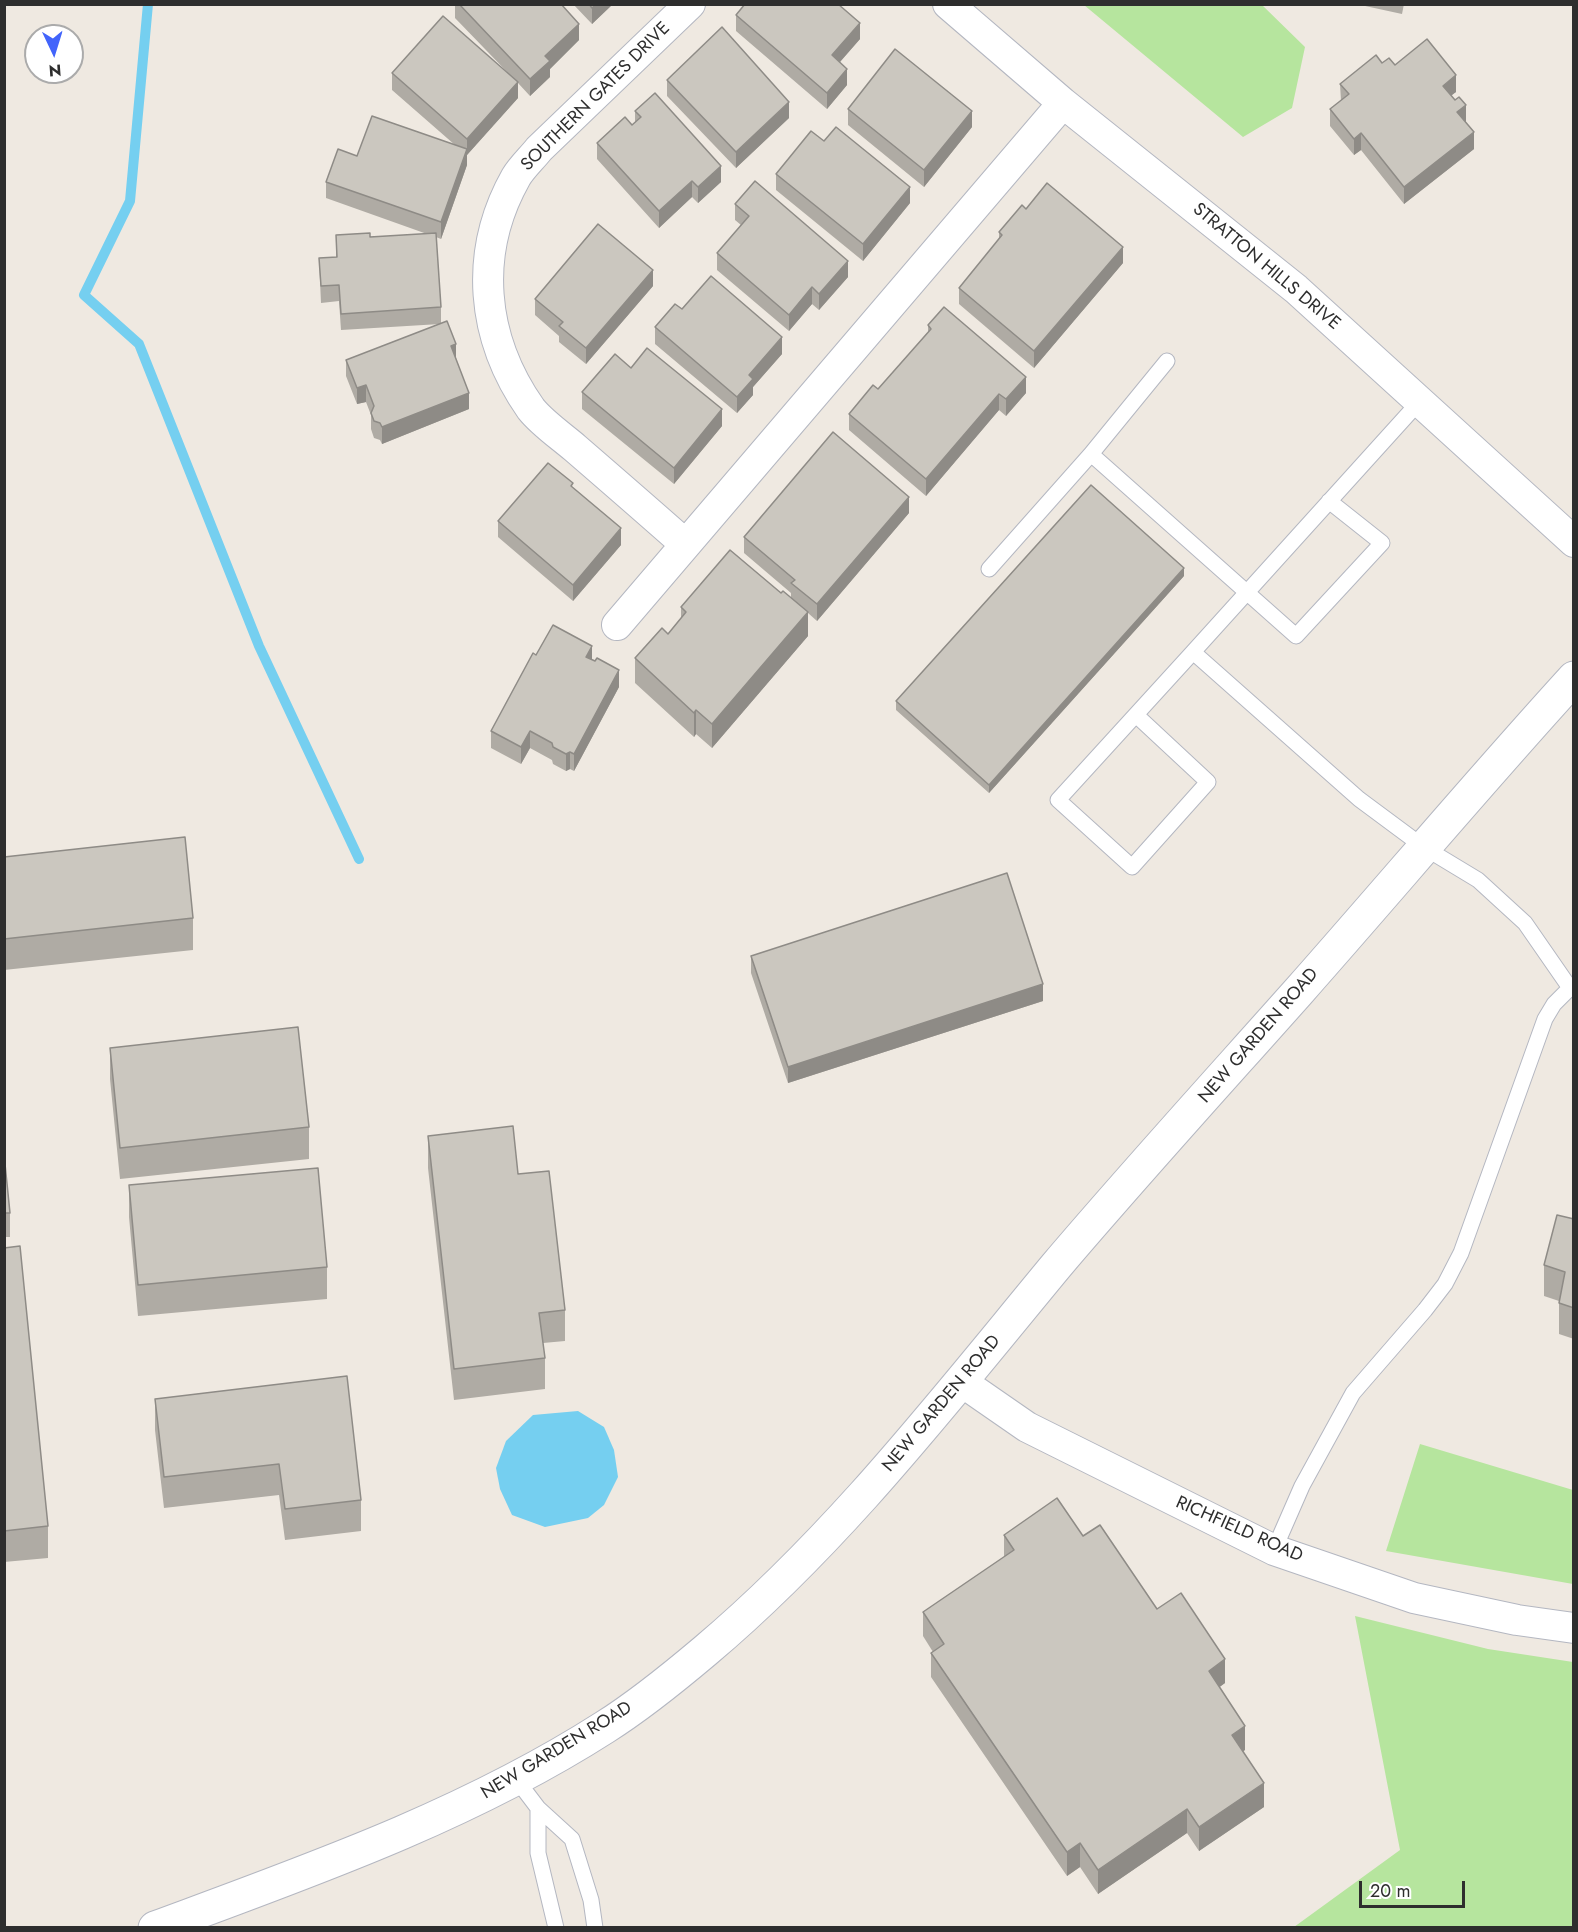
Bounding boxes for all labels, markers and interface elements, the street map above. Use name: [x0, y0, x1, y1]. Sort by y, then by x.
street label: SOUTHERN GATES DRIVE: [517, 18, 675, 176]
north arrow: [24, 24, 84, 84]
text: N: [48, 59, 62, 82]
street label: STRATTON HILLS DRIVE: [1188, 199, 1344, 335]
street label: NEW GARDEN ROAD: [1194, 964, 1324, 1108]
street label: NEW GARDEN ROAD: [879, 1331, 1005, 1477]
street label: RICHFIELD ROAD: [1172, 1492, 1306, 1568]
street label: NEW GARDEN ROAD: [478, 1697, 636, 1805]
scale bar: [1362, 1869, 1468, 1907]
text: 20 m: [1370, 1878, 1410, 1904]

